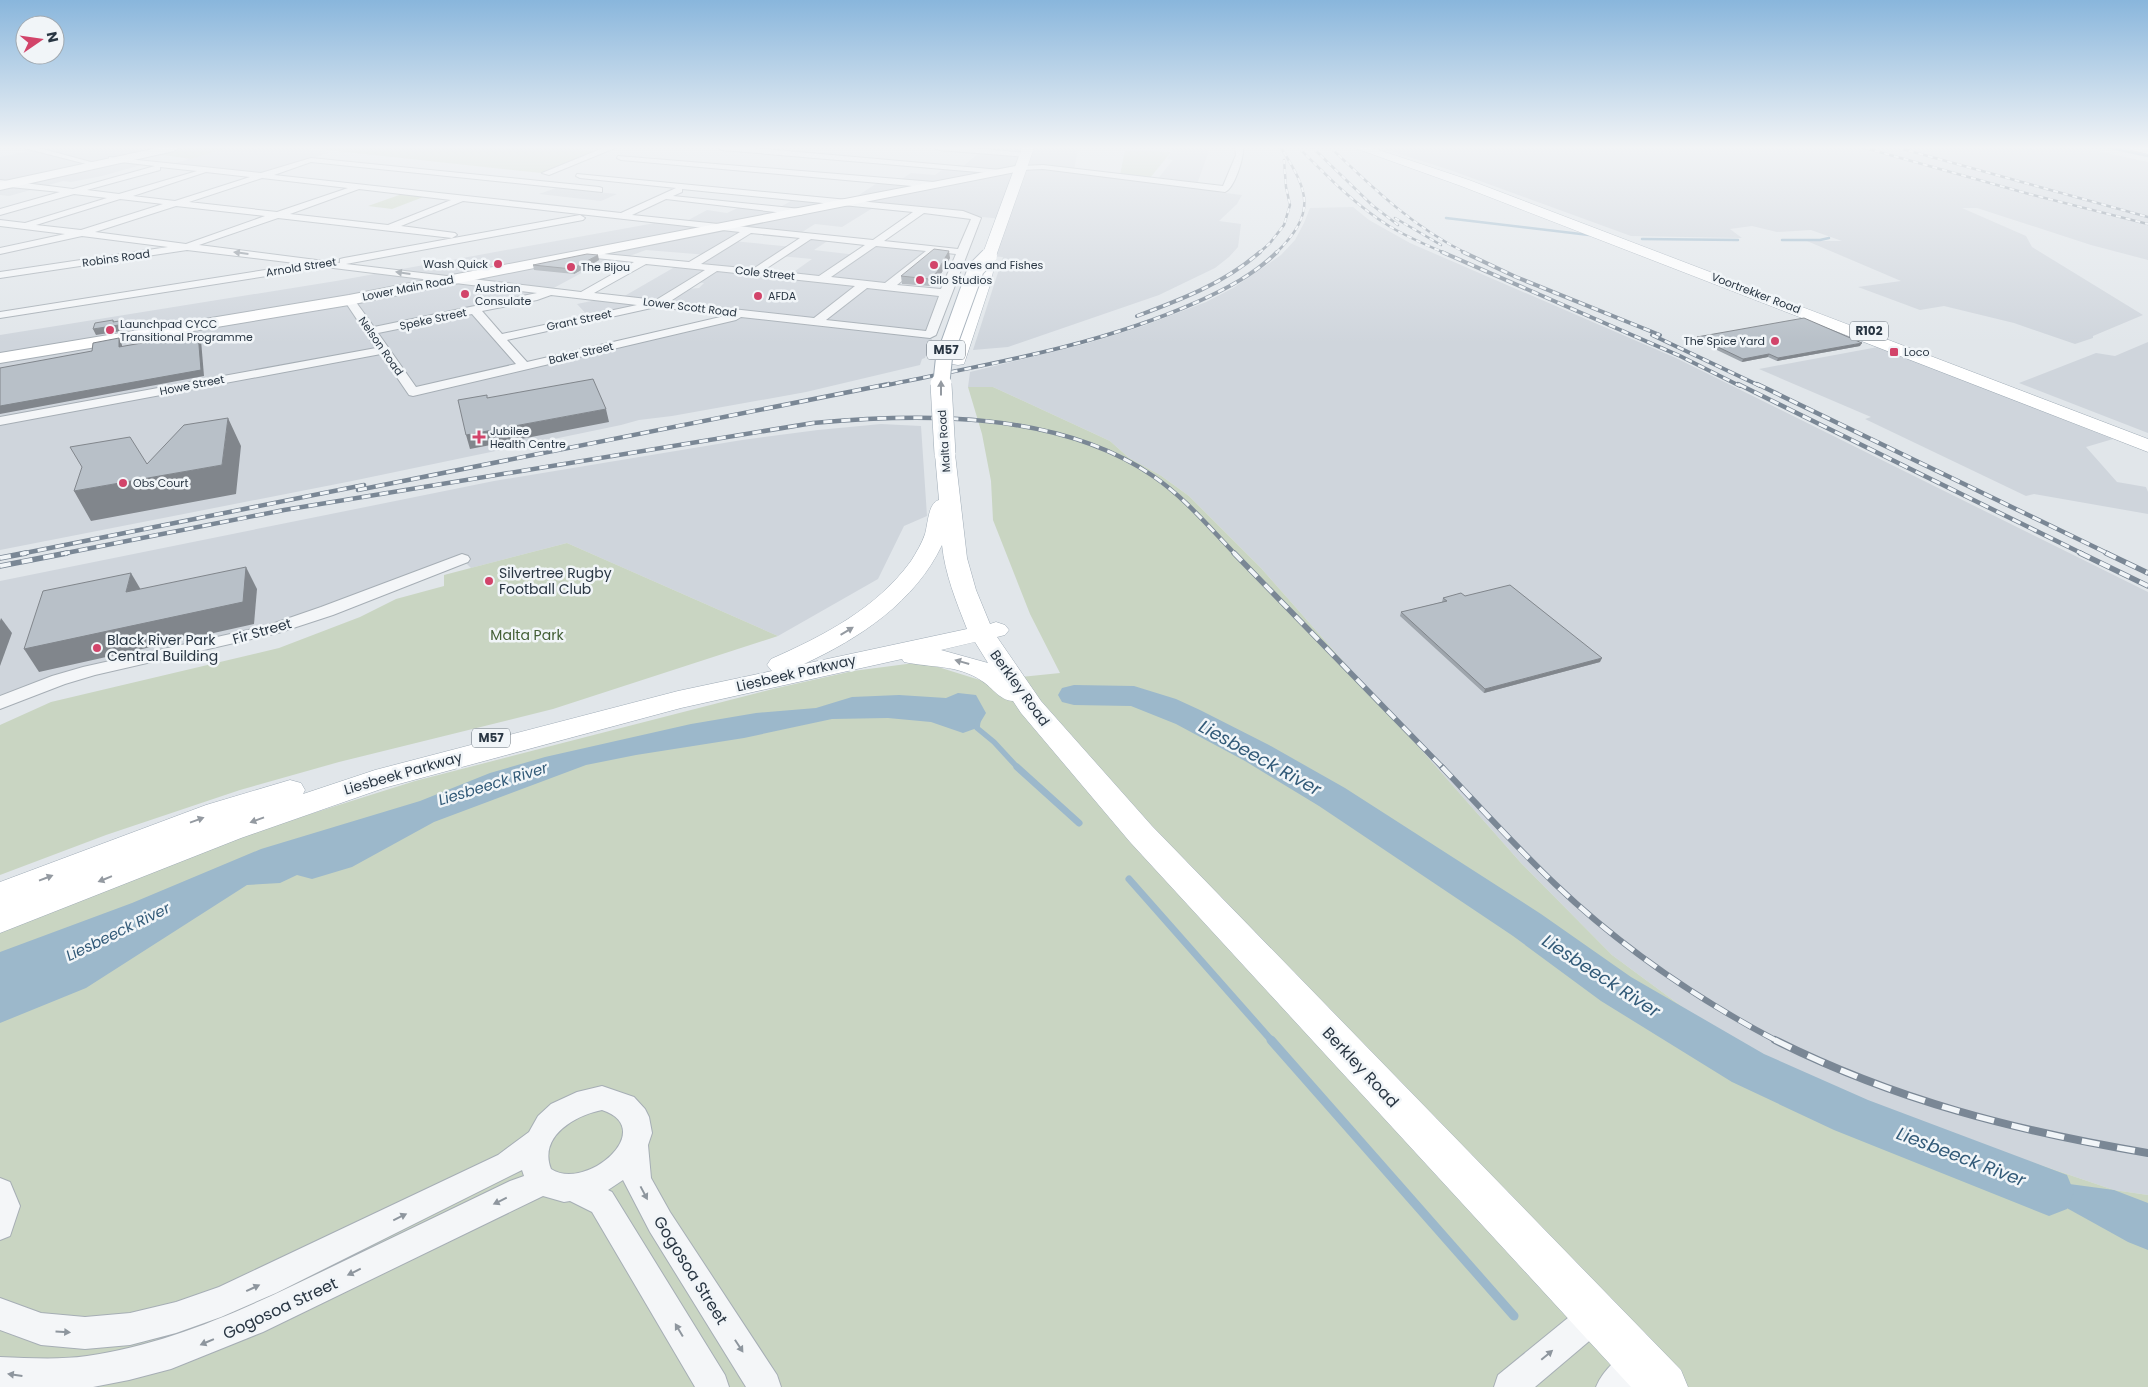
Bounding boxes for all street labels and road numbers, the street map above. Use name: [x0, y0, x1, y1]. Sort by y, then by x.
street label: Robins Road: [81, 245, 151, 271]
street label: Arnold Street: [265, 254, 337, 280]
street label: Cole Street: [734, 262, 796, 284]
street label: Voortrekker Road: [1709, 269, 1803, 317]
street label: Lower Main Road: [361, 271, 455, 305]
street label: Lower Scott Road: [642, 293, 738, 321]
street label: Speke Street: [398, 304, 468, 334]
street label: Grant Street: [545, 305, 613, 335]
street label: Nelson Road: [355, 313, 407, 379]
road number: R102: [1850, 322, 1888, 341]
street label: Baker Street: [547, 338, 615, 368]
road number: M57: [927, 340, 965, 360]
street label: Howe Street: [158, 371, 226, 399]
street label: Malta Road: [934, 409, 954, 473]
street label: Fir Street: [230, 613, 294, 649]
street label: Berkley Road: [986, 646, 1054, 730]
street label: Liesbeek Parkway: [734, 650, 858, 696]
road number: M57: [472, 728, 510, 748]
street label: Liesbeek Parkway: [342, 747, 465, 799]
street label: Berkley Road: [1317, 1022, 1404, 1113]
street label: Gogosoa Street: [648, 1211, 733, 1329]
street label: Gogosoa Street: [219, 1272, 342, 1345]

